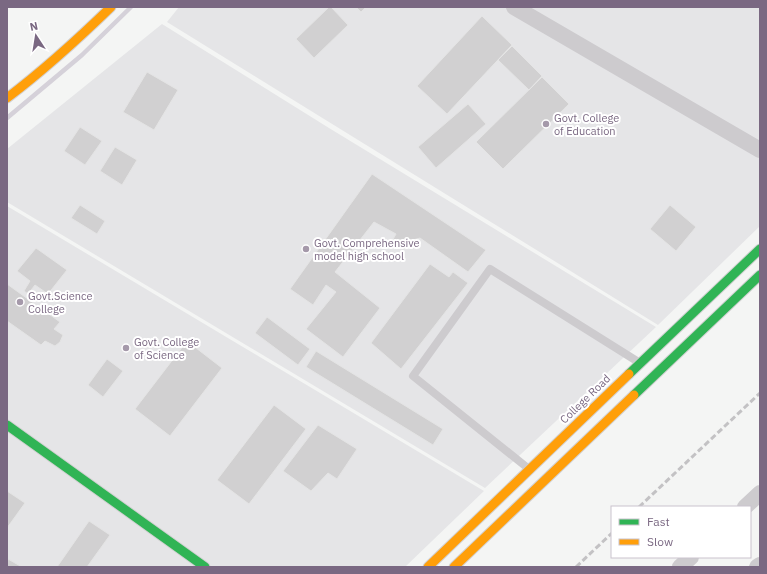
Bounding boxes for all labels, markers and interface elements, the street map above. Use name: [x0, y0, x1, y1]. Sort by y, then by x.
north arrow: [16, 16, 56, 56]
text: N: [29, 19, 39, 34]
place label: Govt. College of Education: [554, 111, 619, 138]
marker: Govt. College of Education: [541, 119, 551, 129]
place label: Govt. Comprehensive model high school: [314, 236, 420, 263]
marker: Govt. Comprehensive model high school: [301, 244, 311, 254]
place label: Govt.Science College: [28, 289, 92, 316]
marker: Govt.Science College: [15, 297, 25, 307]
place label: Govt. College of Science: [134, 335, 199, 362]
marker: Govt. College of Science: [121, 343, 131, 353]
street label: College Road: [557, 372, 613, 426]
legend: [611, 506, 751, 558]
text: Fast: [647, 514, 670, 529]
text: Slow: [647, 534, 673, 549]

